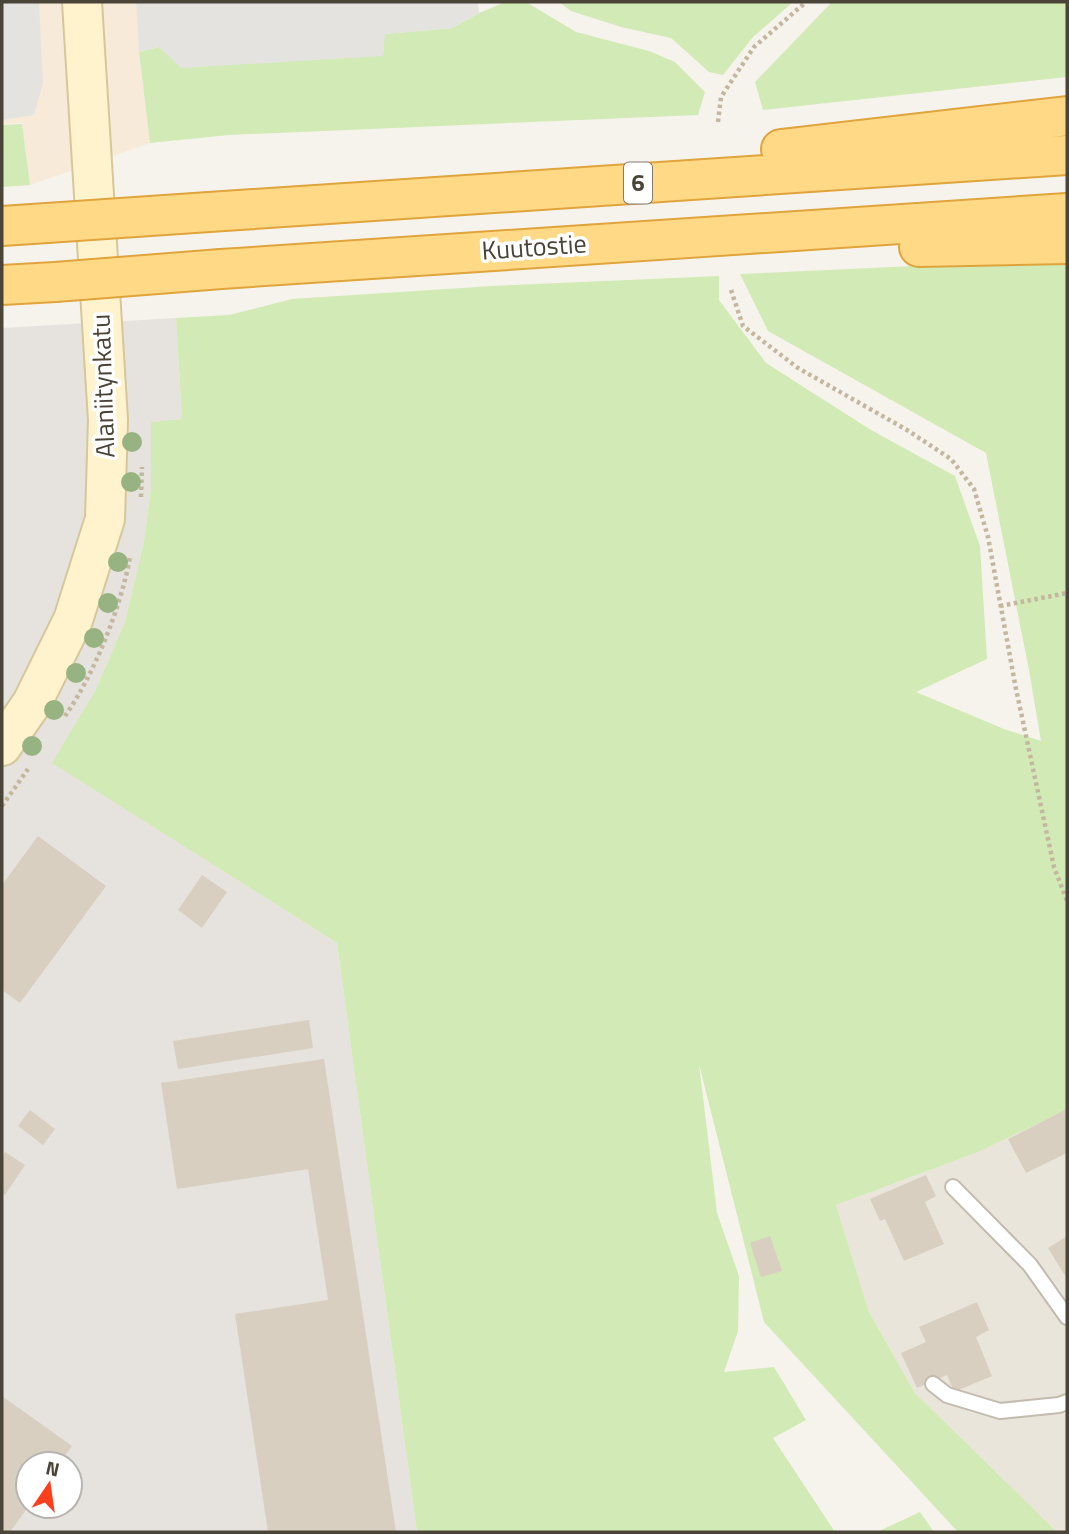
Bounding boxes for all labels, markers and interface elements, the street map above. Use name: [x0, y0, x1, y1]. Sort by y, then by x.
road number: 6: [624, 162, 652, 204]
street label: Kuutostie: [480, 223, 588, 270]
street label: Alaniitynkatu: [81, 313, 124, 459]
north arrow: [14, 1450, 84, 1520]
text: N: [43, 1452, 63, 1484]

